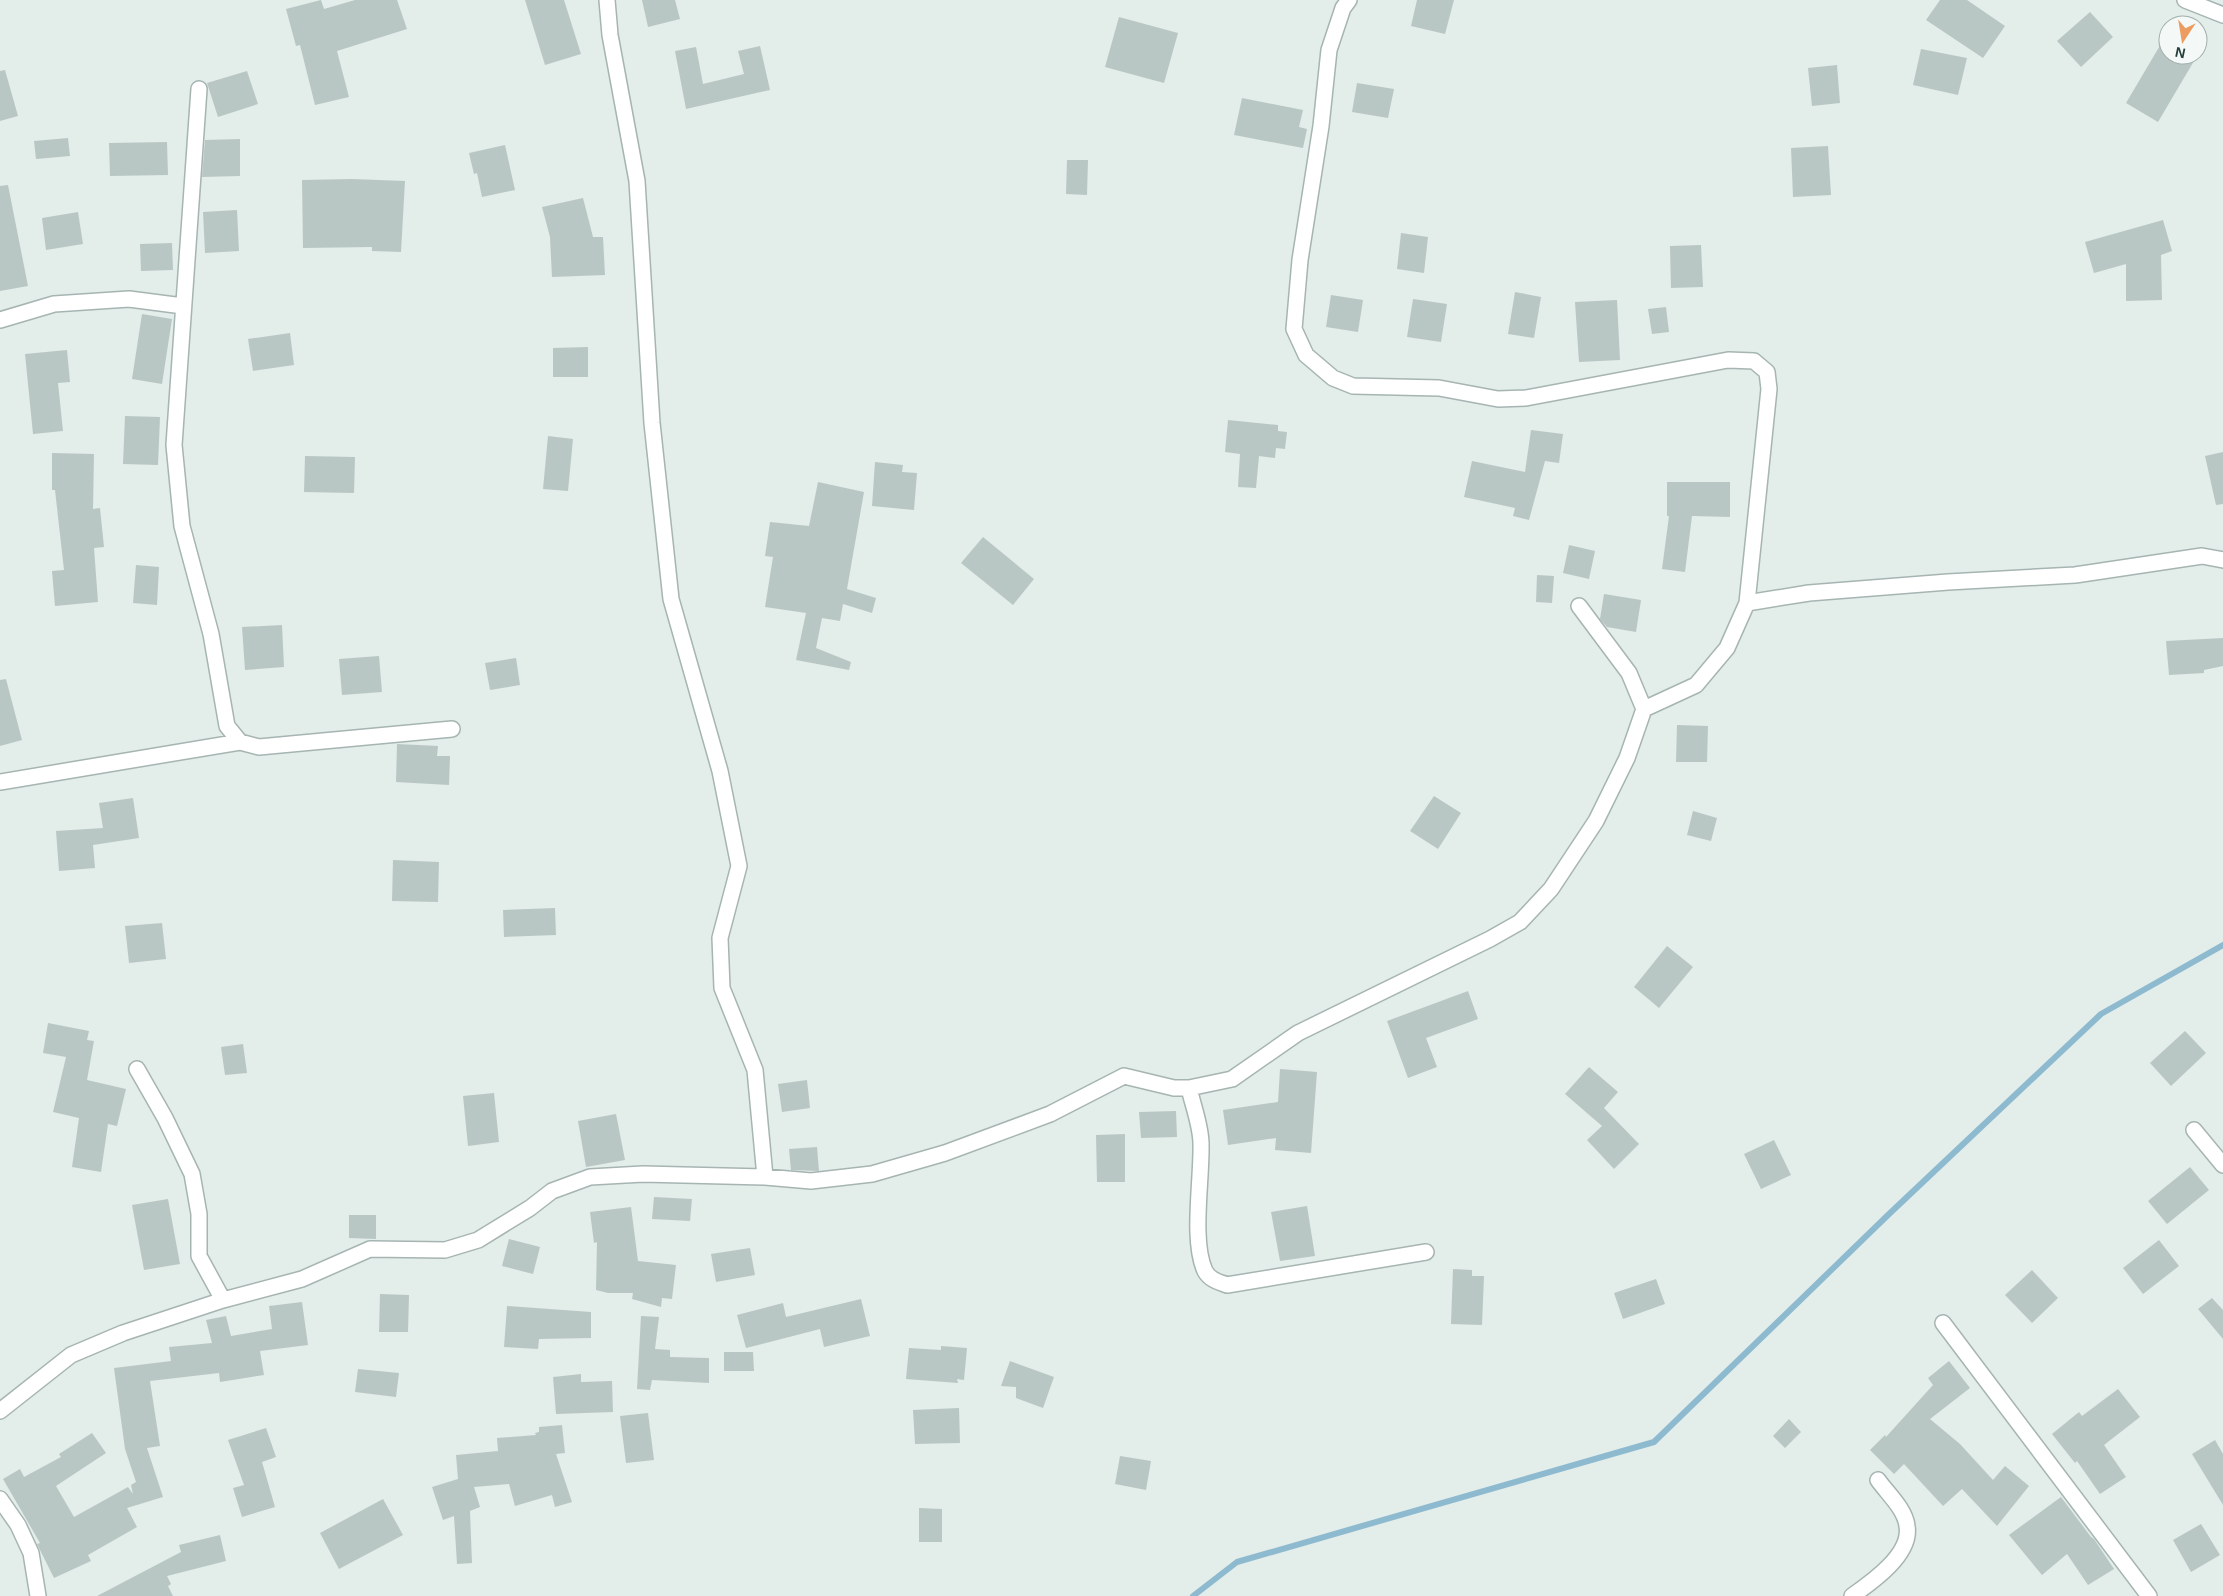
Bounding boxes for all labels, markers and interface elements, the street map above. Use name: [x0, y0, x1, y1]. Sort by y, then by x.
north arrow: [2158, 15, 2208, 65]
text: N: [2174, 44, 2187, 62]

